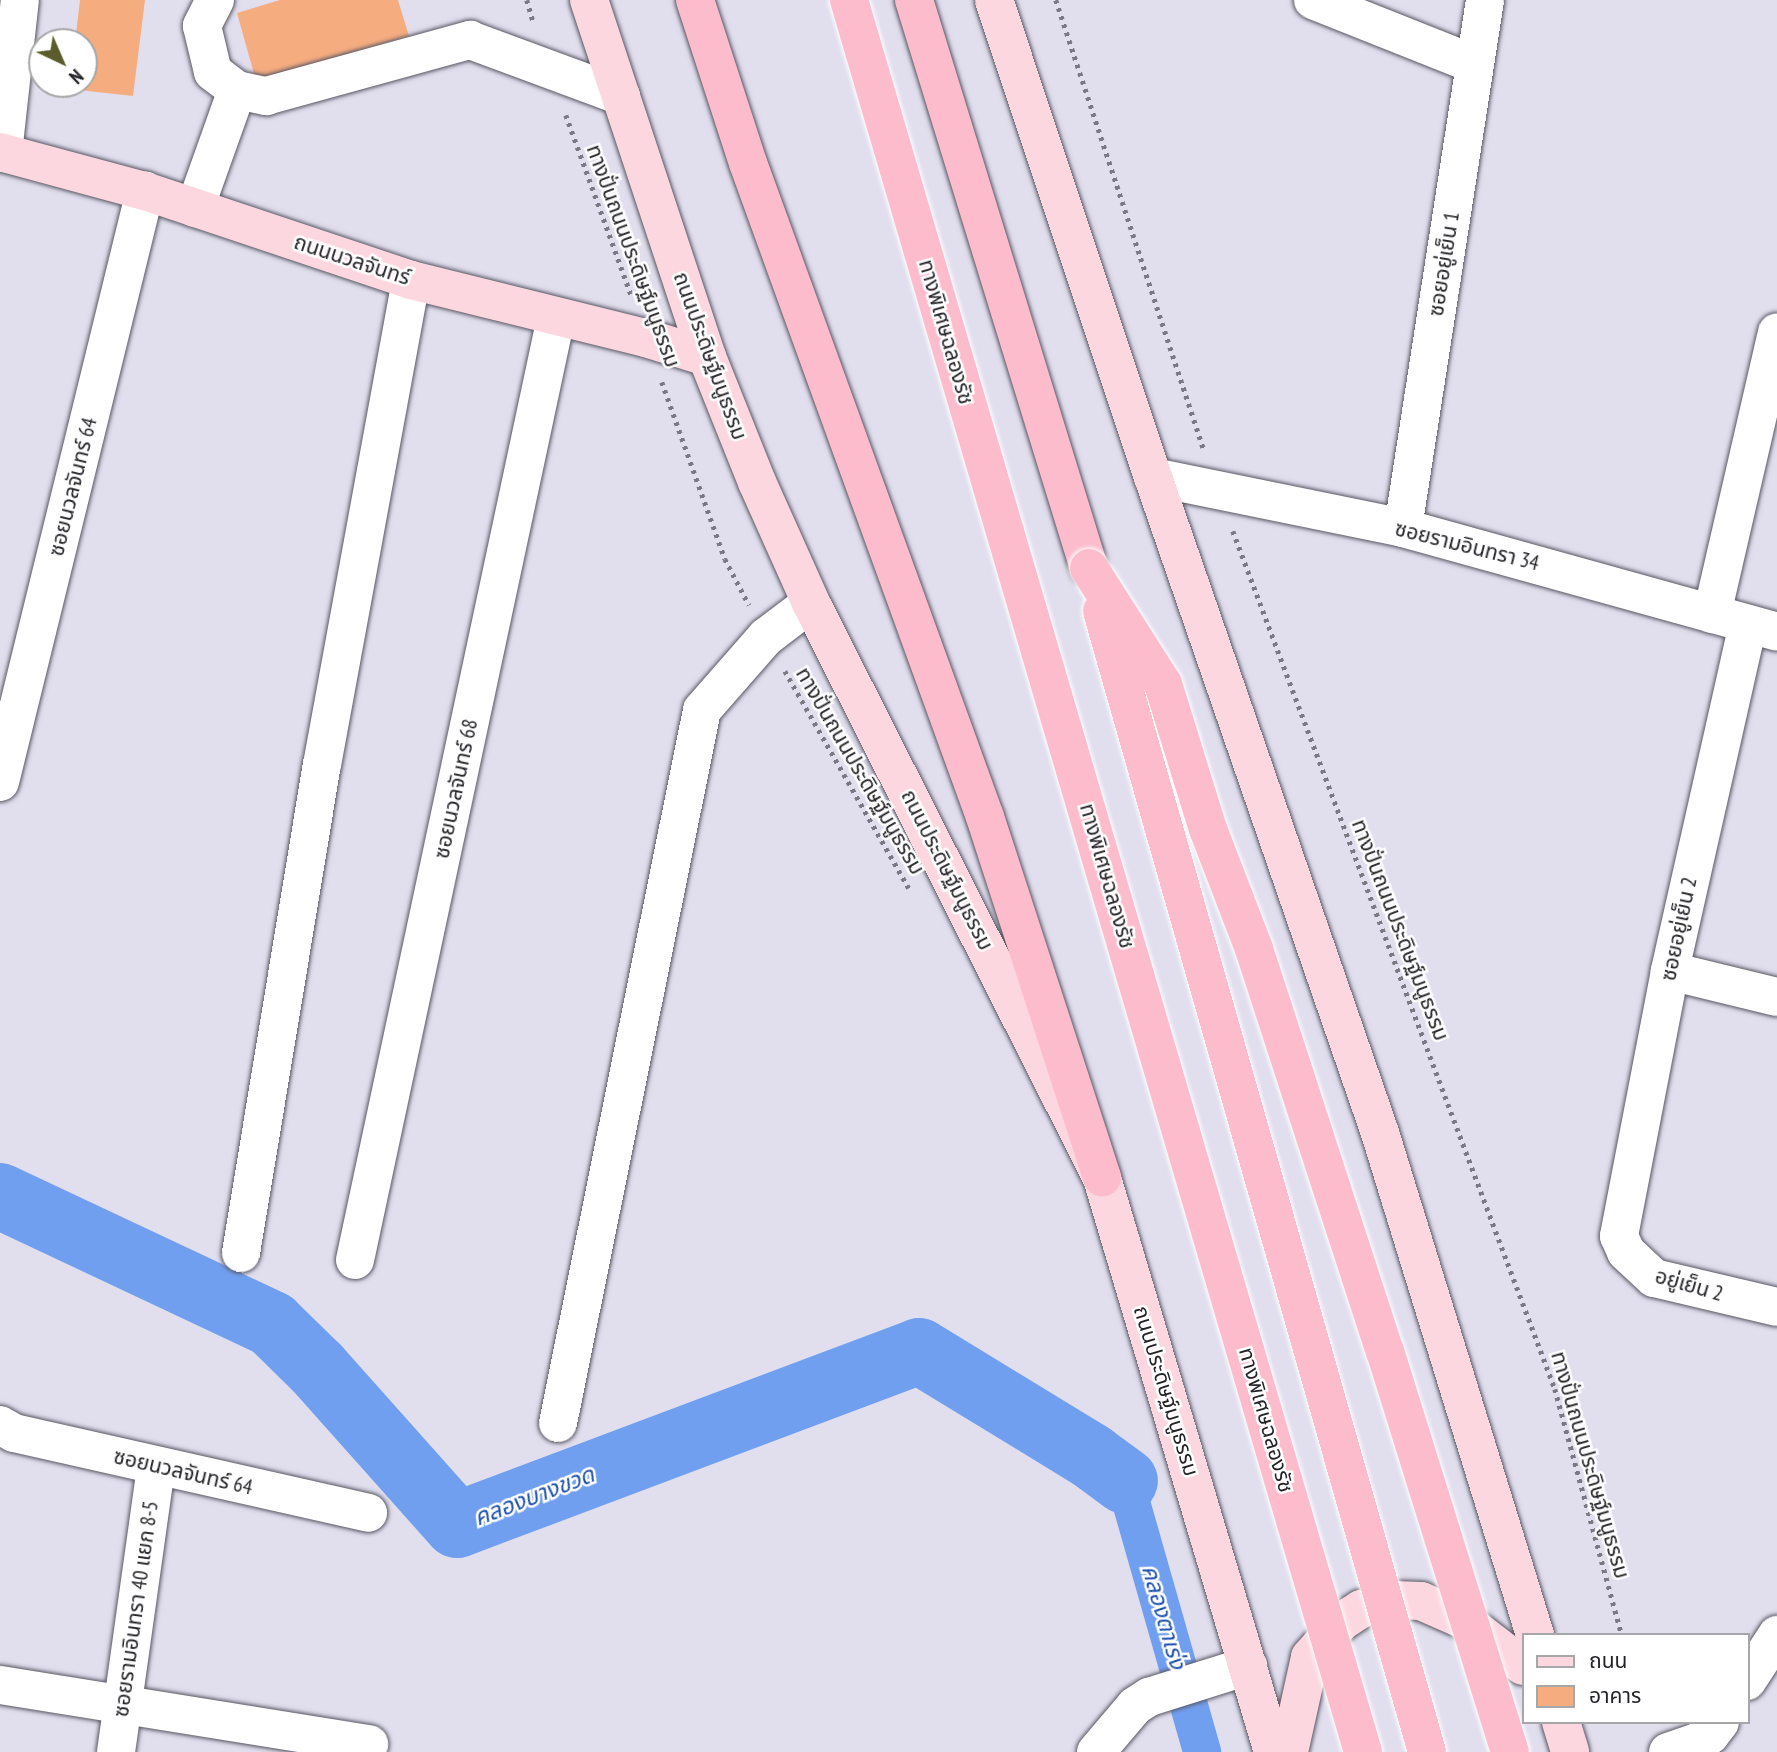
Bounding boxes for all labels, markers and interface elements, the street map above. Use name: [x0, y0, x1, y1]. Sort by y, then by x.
north arrow: [28, 28, 98, 98]
text: N: [64, 64, 88, 89]
street label: ทางปั่นถนนประดิษฐ์มนูธรรม: [581, 141, 685, 371]
street label: ซอยอยู่เย็น 1: [1423, 210, 1465, 318]
street label: ถนนนวลจันทร์: [291, 229, 413, 291]
street label: ทางพิเศษฉลองรัช: [913, 257, 979, 407]
street label: ถนนประดิษฐ์มนูธรรม: [668, 269, 752, 443]
street label: ซอยนวลจันทร์ 64: [44, 415, 102, 559]
street label: ซอยรามอินทรา 34: [1392, 516, 1542, 576]
street label: ทางปั่นถนนประดิษฐ์มนูธรรม: [790, 663, 930, 879]
street label: ซอยนวลจันทร์ 68: [429, 717, 483, 861]
street label: ถนนประดิษฐ์มนูธรรม: [896, 785, 998, 955]
street label: ทางพิเศษฉลองรัช: [1074, 801, 1140, 951]
street label: ทางปั่นถนนประดิษฐ์มนูธรรม: [1346, 816, 1454, 1044]
street label: ซอยอยู่เย็น 2: [1656, 875, 1702, 983]
street label: อยู่เย็น 2: [1652, 1263, 1726, 1307]
street label: ถนนประดิษฐ์มนูธรรม: [1128, 1303, 1204, 1479]
street label: ทางพิเศษฉลองรัช: [1233, 1345, 1299, 1495]
street label: ทางปั่นถนนประดิษฐ์มนูธรรม: [1545, 1349, 1635, 1581]
street label: ซอยนวลจันทร์ 64: [111, 1444, 255, 1500]
water label: คลองบางขวด: [470, 1460, 598, 1532]
street label: ซอยรามอินทรา 40 แยก 8-5: [108, 1499, 164, 1719]
water label: คลองตาเร่ง: [1136, 1562, 1192, 1672]
legend: [1522, 1633, 1749, 1724]
text: ถนน: [1589, 1647, 1627, 1674]
text: อาคาร: [1589, 1682, 1641, 1709]

